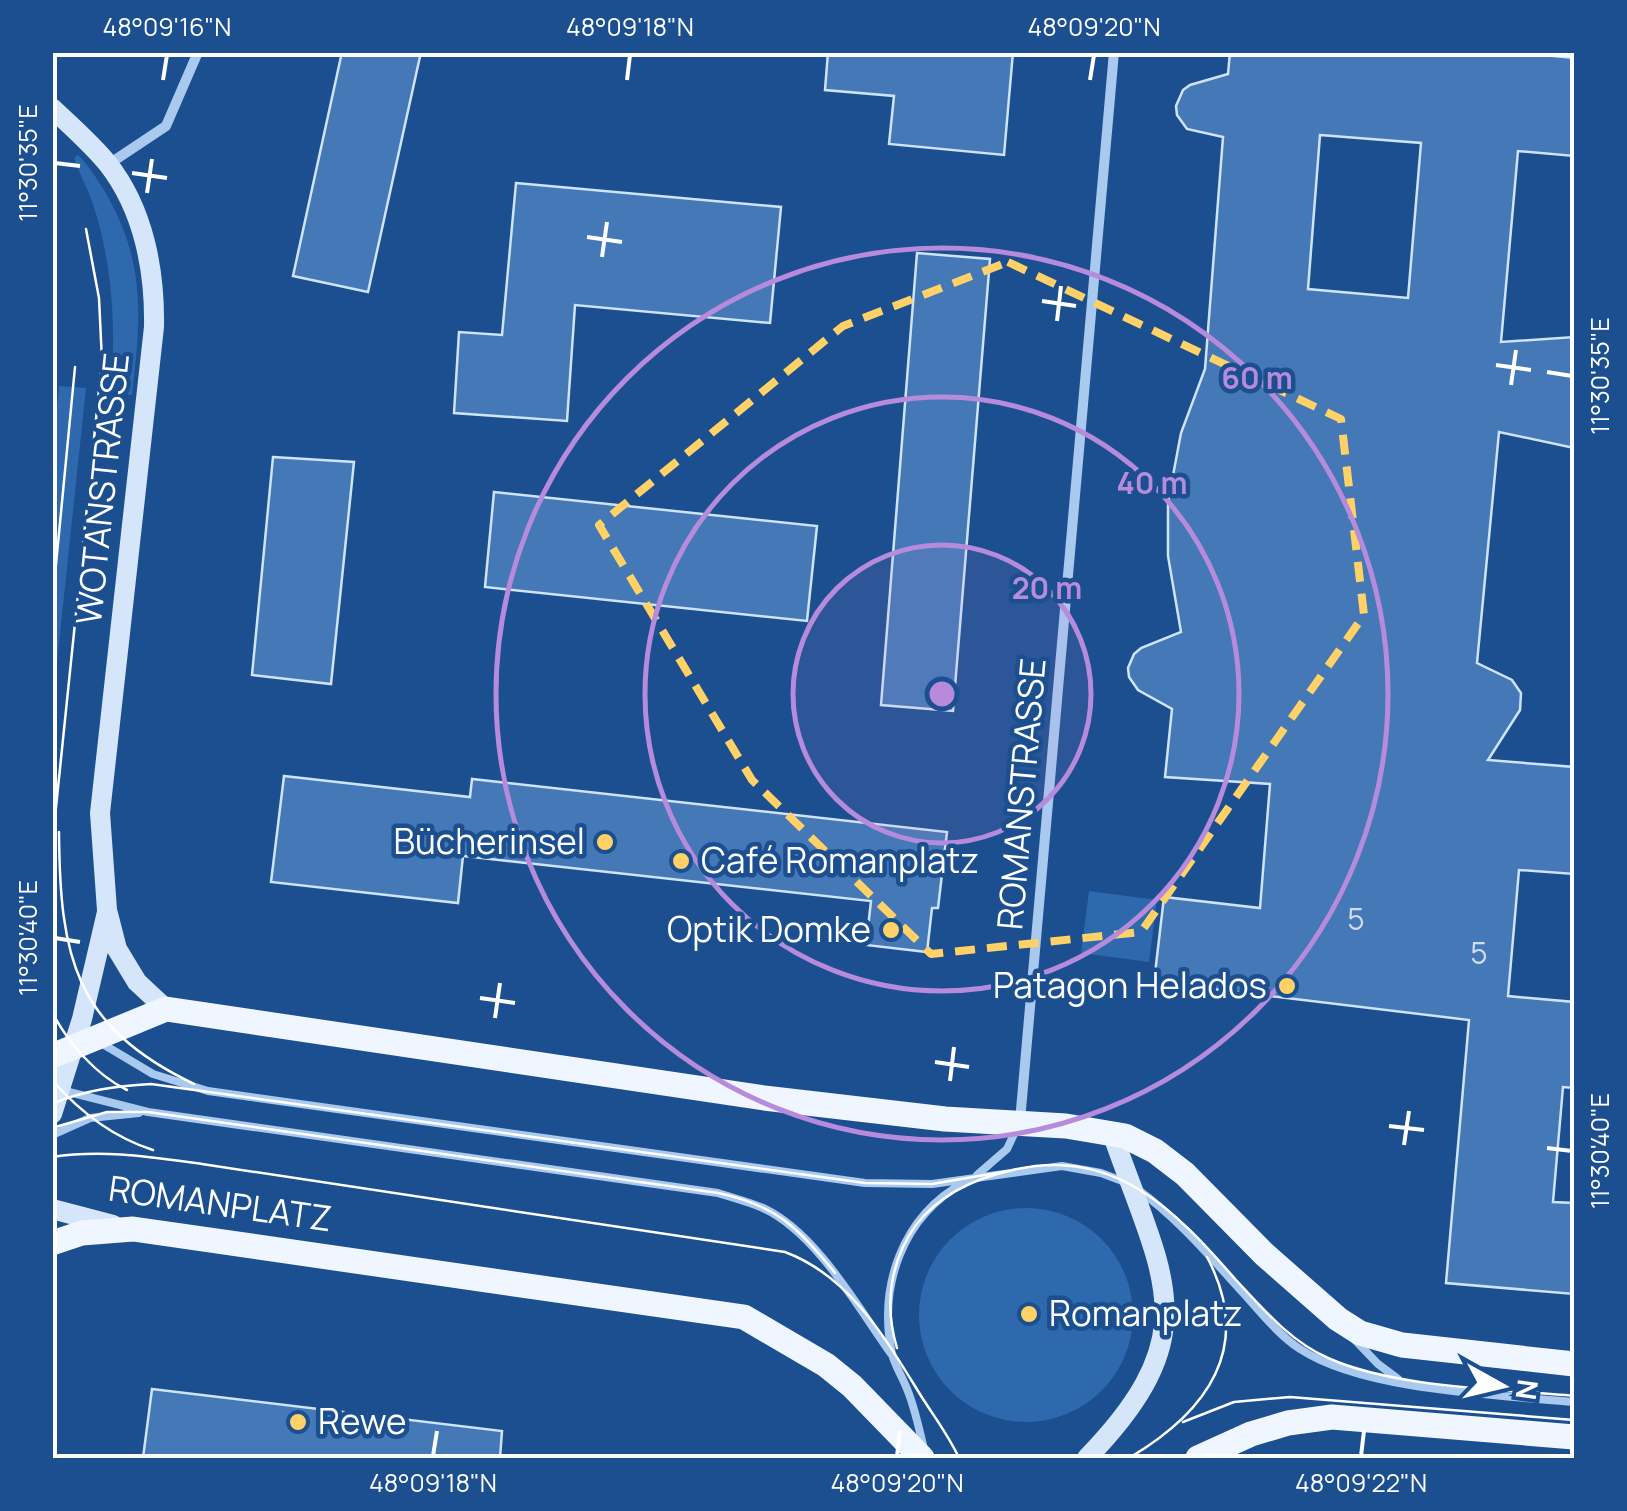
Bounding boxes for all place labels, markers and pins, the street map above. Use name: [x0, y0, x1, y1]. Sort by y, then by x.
centre of rings: [924, 676, 960, 712]
place label: Bücherinsel: [394, 817, 585, 865]
marker: Bücherinsel: [594, 831, 616, 853]
place label: Café Romanplatz: [701, 836, 979, 884]
marker: Café Romanplatz: [670, 850, 692, 872]
place label: Optik Domke: [667, 905, 871, 953]
marker: Optik Domke: [880, 919, 902, 941]
place label: Patagon Helados: [993, 961, 1267, 1009]
marker: Patagon Helados: [1276, 975, 1298, 997]
place label: Romanplatz: [1049, 1289, 1243, 1337]
marker: Romanplatz: [1018, 1303, 1040, 1325]
place label: Rewe: [318, 1397, 406, 1445]
marker: Rewe: [287, 1411, 309, 1433]

